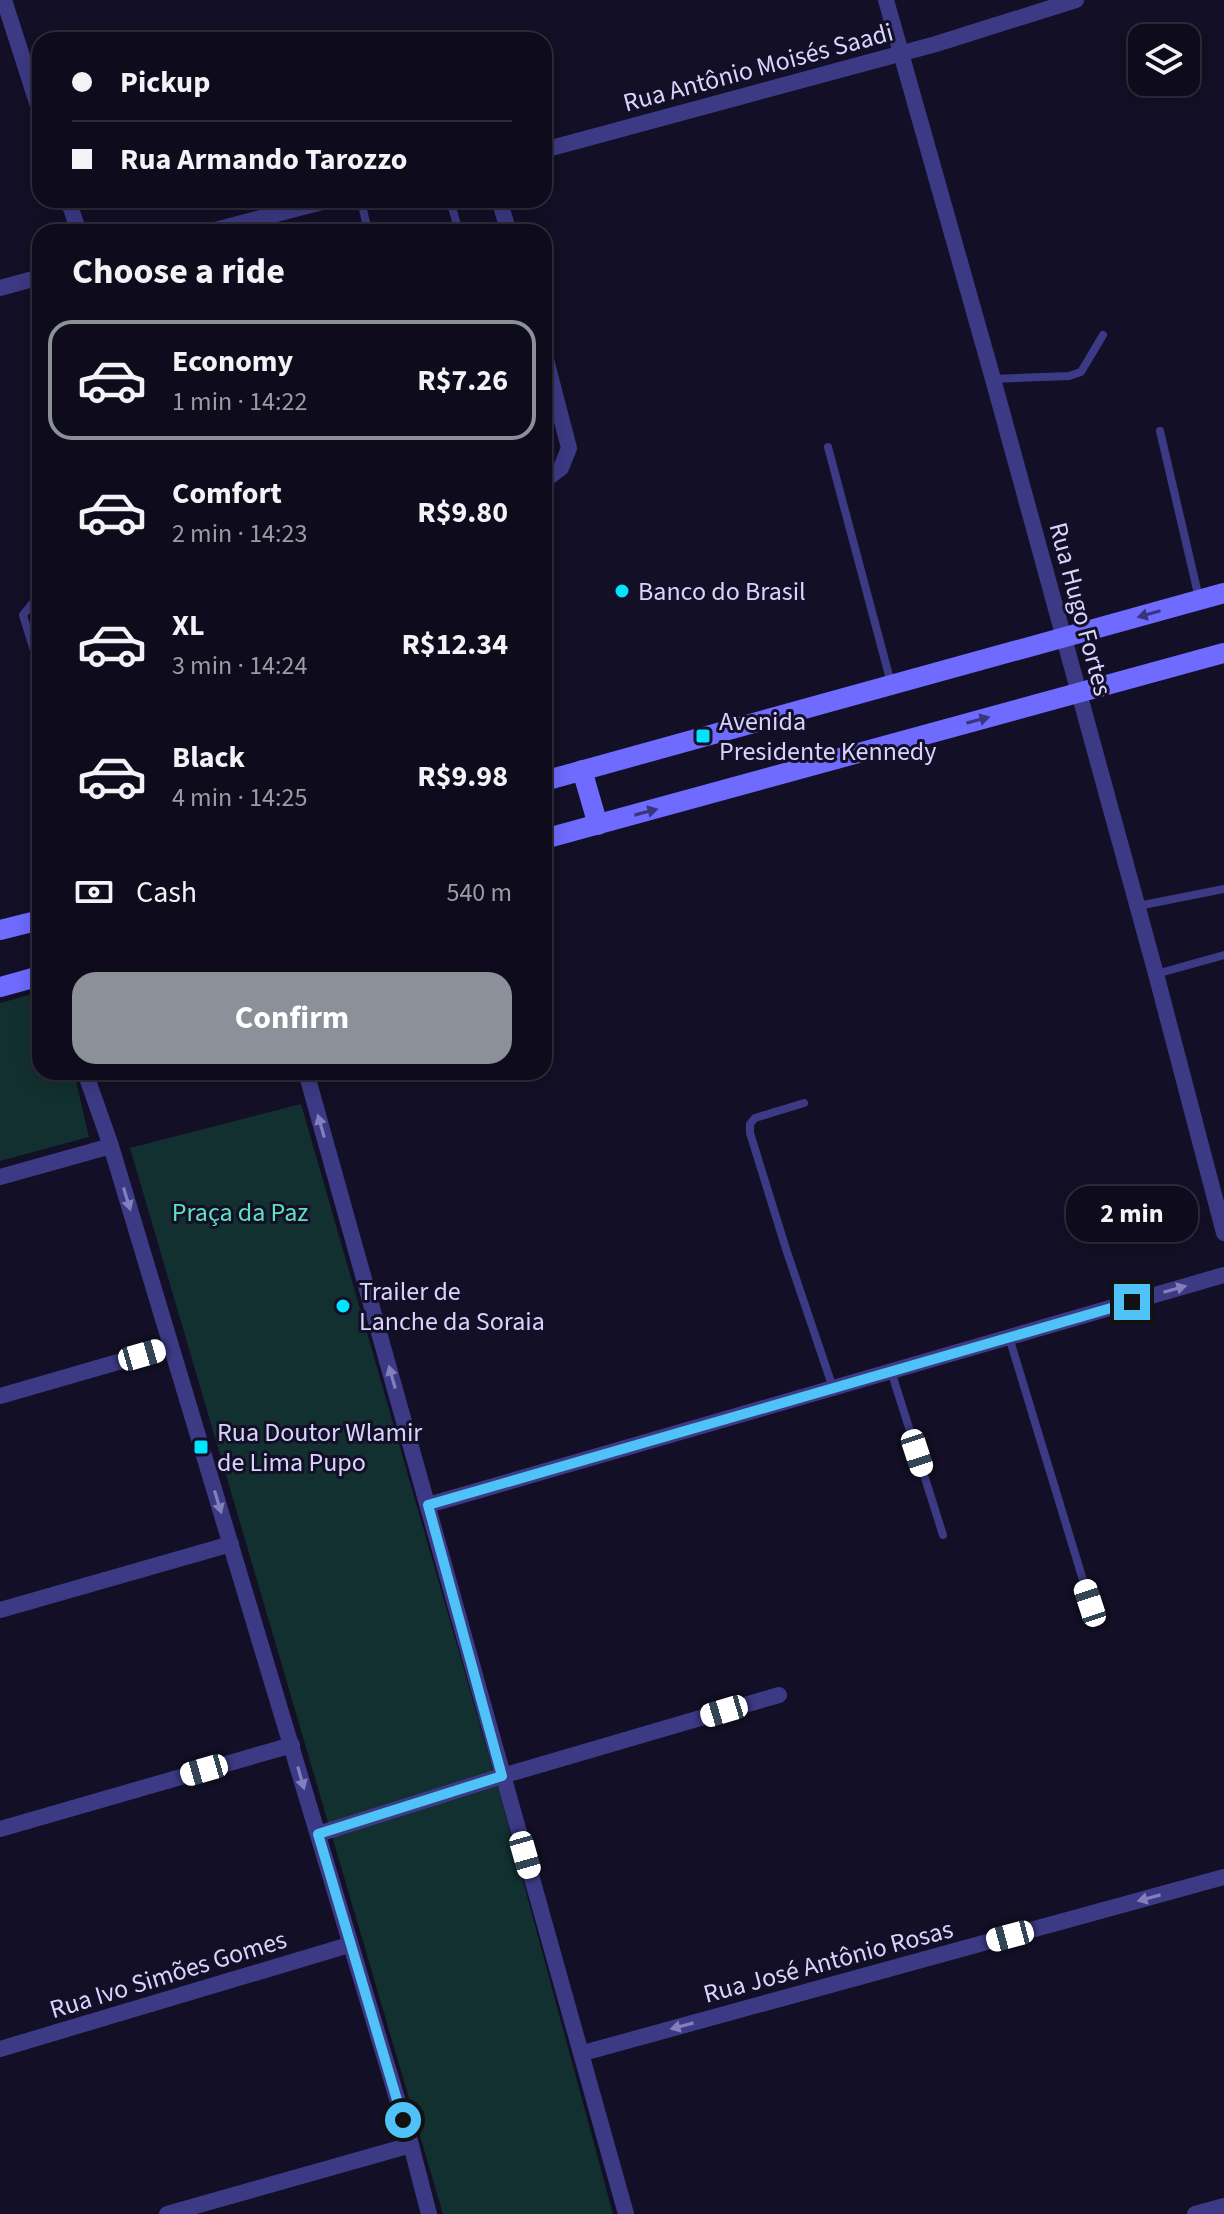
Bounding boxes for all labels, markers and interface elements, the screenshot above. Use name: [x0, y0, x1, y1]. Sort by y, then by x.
street label: Rua Antônio Moisés Saadi: [619, 14, 897, 121]
map controls: [1128, 24, 1200, 96]
button: layers: [1128, 24, 1200, 96]
text: Pickup: [120, 61, 210, 104]
text: Rua Armando Tarozzo: [120, 138, 407, 181]
text: Choose a ride: [72, 246, 285, 297]
text: Economy: [172, 340, 293, 383]
icon: car: [76, 344, 148, 416]
text: R$7.26: [417, 359, 508, 402]
text: 1 min · 14:22: [172, 383, 307, 420]
text: Comfort: [172, 472, 282, 515]
icon: car: [76, 476, 148, 548]
text: R$9.80: [417, 491, 508, 534]
text: 2 min · 14:23: [172, 515, 307, 552]
street label: Rua Hugo Fortes: [1040, 518, 1121, 700]
place label: Banco do Brasil: [638, 573, 806, 610]
marker: Banco do Brasil: [613, 582, 631, 600]
text: XL: [172, 604, 205, 647]
icon: car: [76, 608, 148, 680]
one-way arrow: [1136, 608, 1160, 621]
text: R$12.34: [401, 623, 508, 666]
text: 3 min · 14:24: [172, 647, 307, 684]
place label: Avenida Presidente Kennedy: [719, 703, 936, 770]
one-way arrow: [966, 714, 991, 726]
marker: Avenida Presidente Kennedy: [694, 727, 712, 745]
text: Black: [172, 736, 245, 779]
icon: car: [76, 740, 148, 812]
text: R$9.98: [417, 755, 508, 798]
text: 4 min · 14:25: [172, 779, 307, 816]
one-way arrow: [634, 805, 659, 817]
icon: cash: [72, 870, 116, 914]
text: Cash: [136, 871, 197, 914]
text: 540 m: [446, 874, 512, 911]
button: Confirm: [72, 972, 512, 1064]
one-way arrow: [314, 1114, 327, 1138]
callout: 2 min: [1066, 1186, 1198, 1242]
one-way arrow: [121, 1188, 134, 1212]
park label: Praça da Paz: [172, 1194, 308, 1231]
text: 2 min: [1100, 1195, 1164, 1232]
place label: Trailer de Lanche da Soraia: [359, 1273, 545, 1340]
one-way arrow: [1163, 1283, 1188, 1295]
route end: [1114, 1284, 1150, 1320]
marker: Trailer de Lanche da Soraia: [334, 1297, 352, 1315]
car: [116, 1337, 168, 1373]
one-way arrow: [385, 1364, 397, 1389]
place label: Rua Doutor Wlamir de Lima Pupo: [217, 1414, 423, 1481]
car: [898, 1426, 936, 1480]
marker: Rua Doutor Wlamir de Lima Pupo: [192, 1438, 210, 1456]
one-way arrow: [212, 1490, 225, 1514]
car: [1071, 1576, 1109, 1630]
car: [698, 1693, 750, 1729]
car: [178, 1752, 230, 1788]
one-way arrow: [295, 1766, 308, 1790]
car: [507, 1829, 543, 1881]
one-way arrow: [1136, 1892, 1161, 1904]
street label: Rua José Antônio Rosas: [699, 1910, 957, 2013]
car: [984, 1918, 1036, 1954]
street label: Rua Ivo Simões Gomes: [45, 1921, 291, 2028]
one-way arrow: [670, 2020, 694, 2033]
route start: [385, 2102, 421, 2138]

